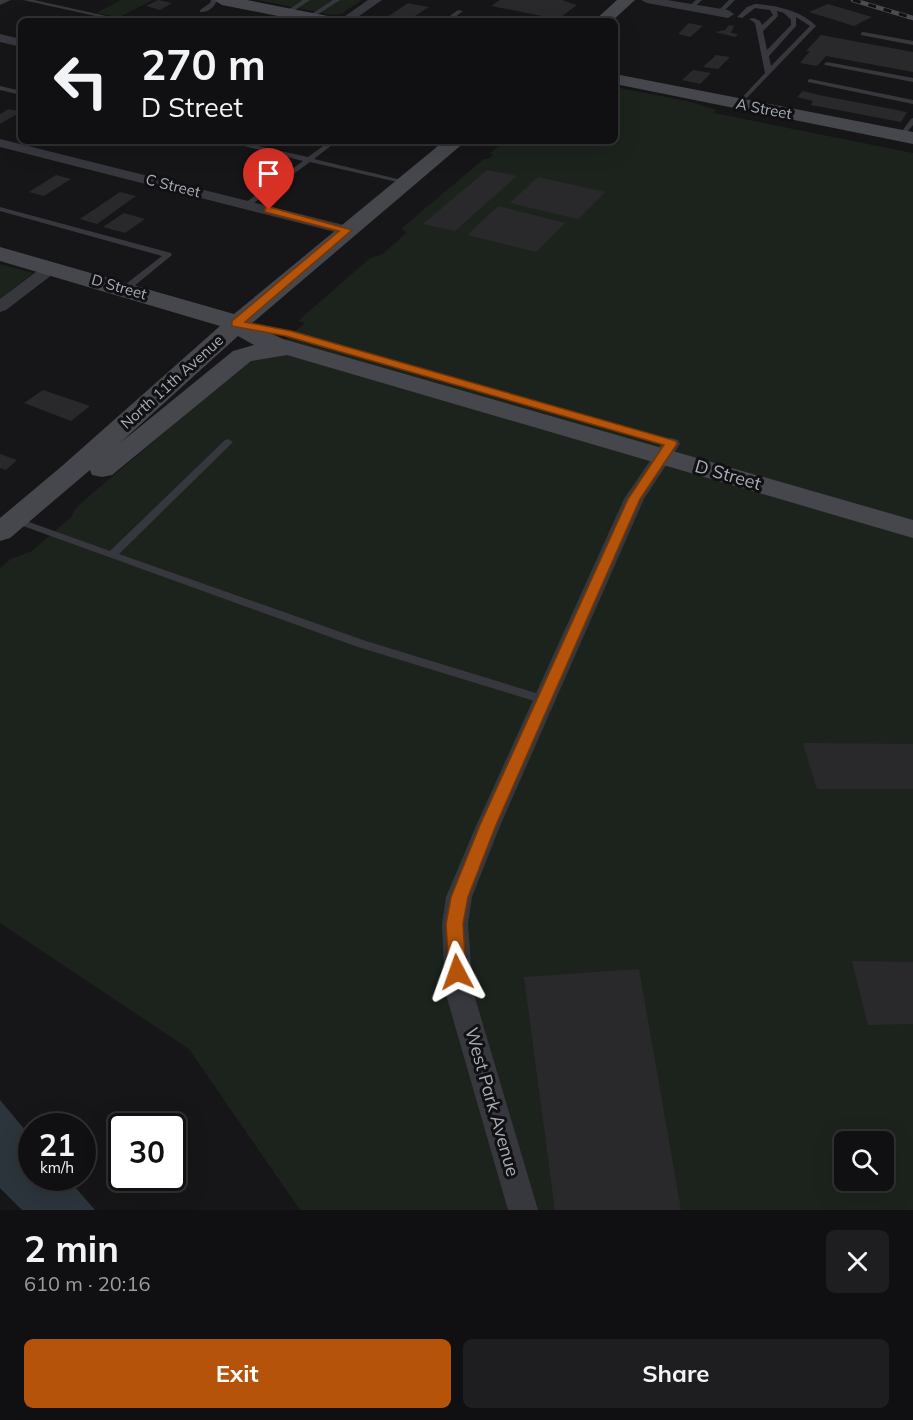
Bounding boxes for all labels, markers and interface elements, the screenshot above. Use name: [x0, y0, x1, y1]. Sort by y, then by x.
text: 270 m: [141, 38, 266, 91]
icon: left: [42, 42, 120, 120]
text: D Street: [141, 90, 243, 124]
street label: A Street: [735, 94, 794, 123]
pin: [243, 148, 294, 210]
icon: arrive: [252, 157, 285, 190]
street label: C Street: [144, 170, 202, 201]
street label: D Street: [89, 270, 149, 303]
street label: North 11th Avenue: [116, 330, 227, 433]
street label: D Street: [692, 454, 764, 495]
position arrow: [425, 940, 489, 1004]
street label: West Park Avenue: [460, 1025, 525, 1179]
speed limit sign: 30: [108, 1113, 186, 1191]
text: 21: [39, 1126, 75, 1164]
map controls: [834, 1131, 894, 1191]
button: search: [834, 1131, 894, 1191]
text: km/h: [40, 1158, 74, 1177]
text: 2 min: [24, 1226, 119, 1271]
button: close: [826, 1230, 889, 1293]
text: 610 m · 20:16: [24, 1271, 150, 1296]
button: Exit: [24, 1339, 451, 1408]
button: Share: [463, 1339, 889, 1408]

